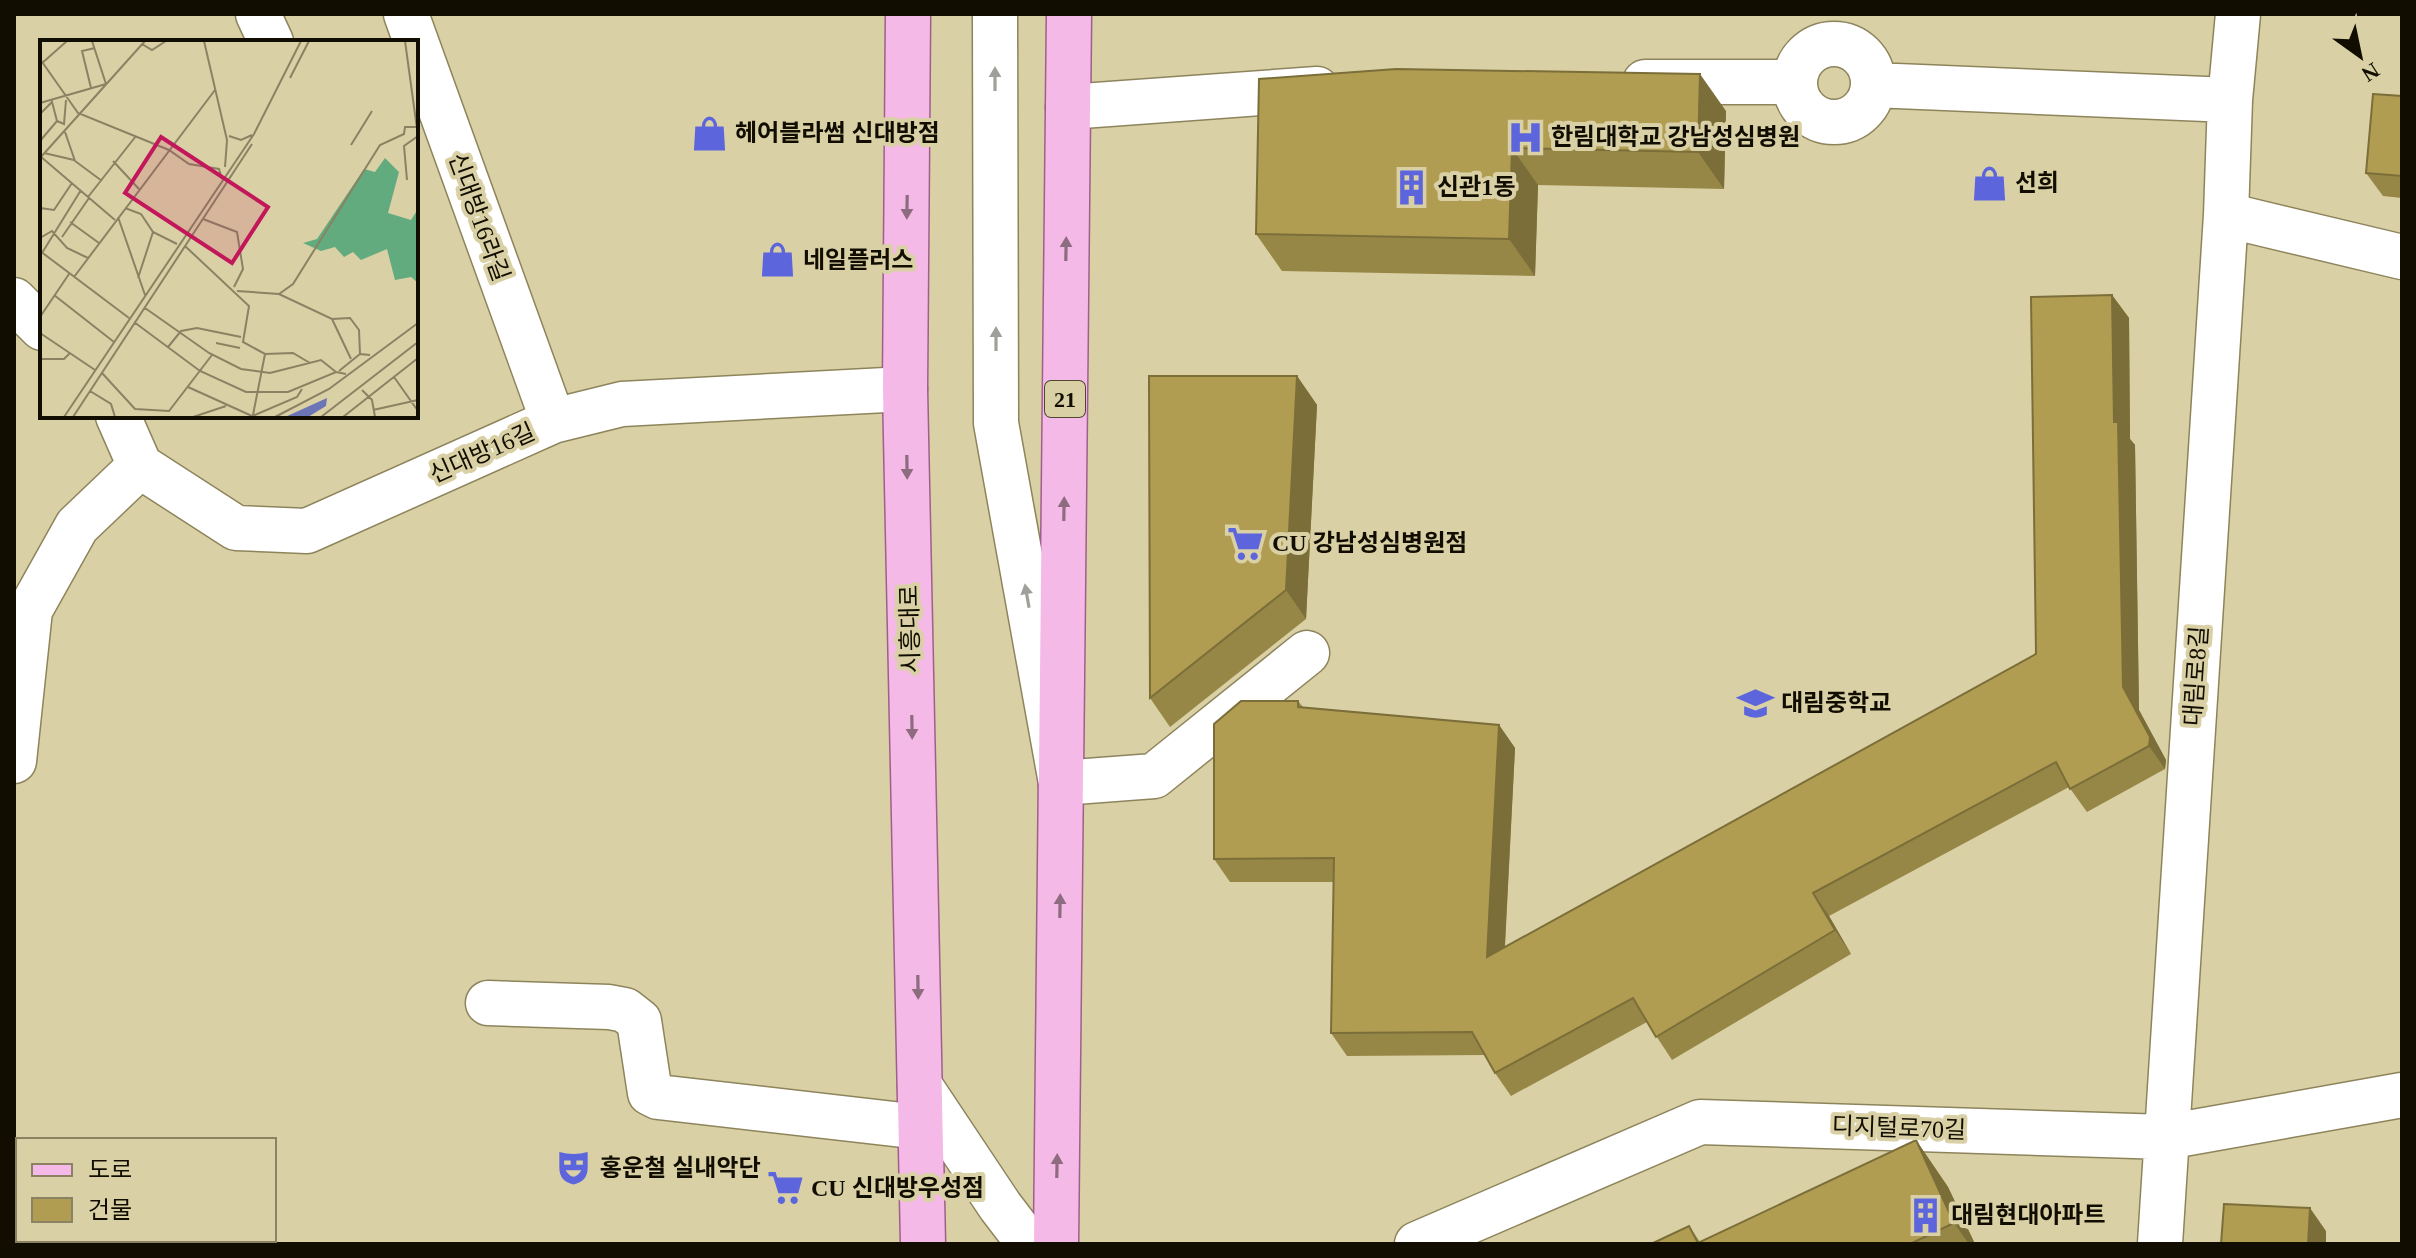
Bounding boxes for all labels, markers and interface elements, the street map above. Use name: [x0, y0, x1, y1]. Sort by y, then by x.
north arrow: [2320, 16, 2400, 96]
inset map: [40, 40, 418, 418]
text: N: [2357, 58, 2384, 87]
one-way arrow: [989, 66, 1001, 91]
shop icon: 헤어블라썸 신대방점: [690, 114, 728, 152]
hospital icon: 한림대학교 강남성심병원: [1506, 118, 1544, 156]
place label: 헤어블라썸 신대방점: [735, 120, 940, 146]
place label: 한림대학교 강남성심병원: [1551, 124, 1800, 150]
street label: 신대방16라길: [444, 149, 514, 285]
shop icon: 선희: [1970, 164, 2008, 202]
building icon: 신관1동: [1392, 168, 1430, 206]
place label: 선희: [2015, 170, 2059, 196]
place label: 신관1동: [1437, 174, 1515, 200]
one-way arrow: [901, 195, 913, 220]
one-way arrow: [1060, 236, 1073, 261]
shop icon: 네일플러스: [758, 241, 796, 279]
place label: 네일플러스: [803, 247, 913, 273]
one-way arrow: [990, 326, 1002, 351]
road number: 21: [1045, 381, 1085, 417]
street label: 신대방16길: [425, 418, 539, 488]
one-way arrow: [901, 455, 913, 480]
one-way arrow: [1058, 496, 1070, 521]
supermarket icon: CU 강남성심병원점: [1227, 524, 1265, 562]
place label: CU 강남성심병원점: [1272, 530, 1467, 556]
one-way arrow: [1021, 584, 1033, 609]
street label: 시흥대로: [896, 585, 924, 673]
street label: 대림로8길: [2180, 625, 2212, 727]
school or university icon: 대림중학교: [1736, 684, 1774, 722]
place label: 대림중학교: [1781, 690, 1891, 716]
one-way arrow: [906, 715, 918, 740]
one-way arrow: [1054, 893, 1066, 918]
one-way arrow: [911, 975, 924, 1000]
street label: 디지털로70길: [1831, 1113, 1967, 1143]
legend: [16, 1138, 276, 1242]
theatre icon: 홍운철 실내악단: [555, 1149, 593, 1187]
one-way arrow: [1051, 1153, 1063, 1178]
place label: 홍운철 실내악단: [600, 1155, 761, 1181]
text: 도로: [88, 1157, 132, 1183]
supermarket icon: CU 신대방우성점: [766, 1169, 804, 1207]
place label: CU 신대방우성점: [811, 1175, 984, 1201]
building icon: 대림현대아파트: [1906, 1196, 1944, 1234]
text: 건물: [88, 1197, 132, 1223]
place label: 대림현대아파트: [1951, 1202, 2106, 1228]

